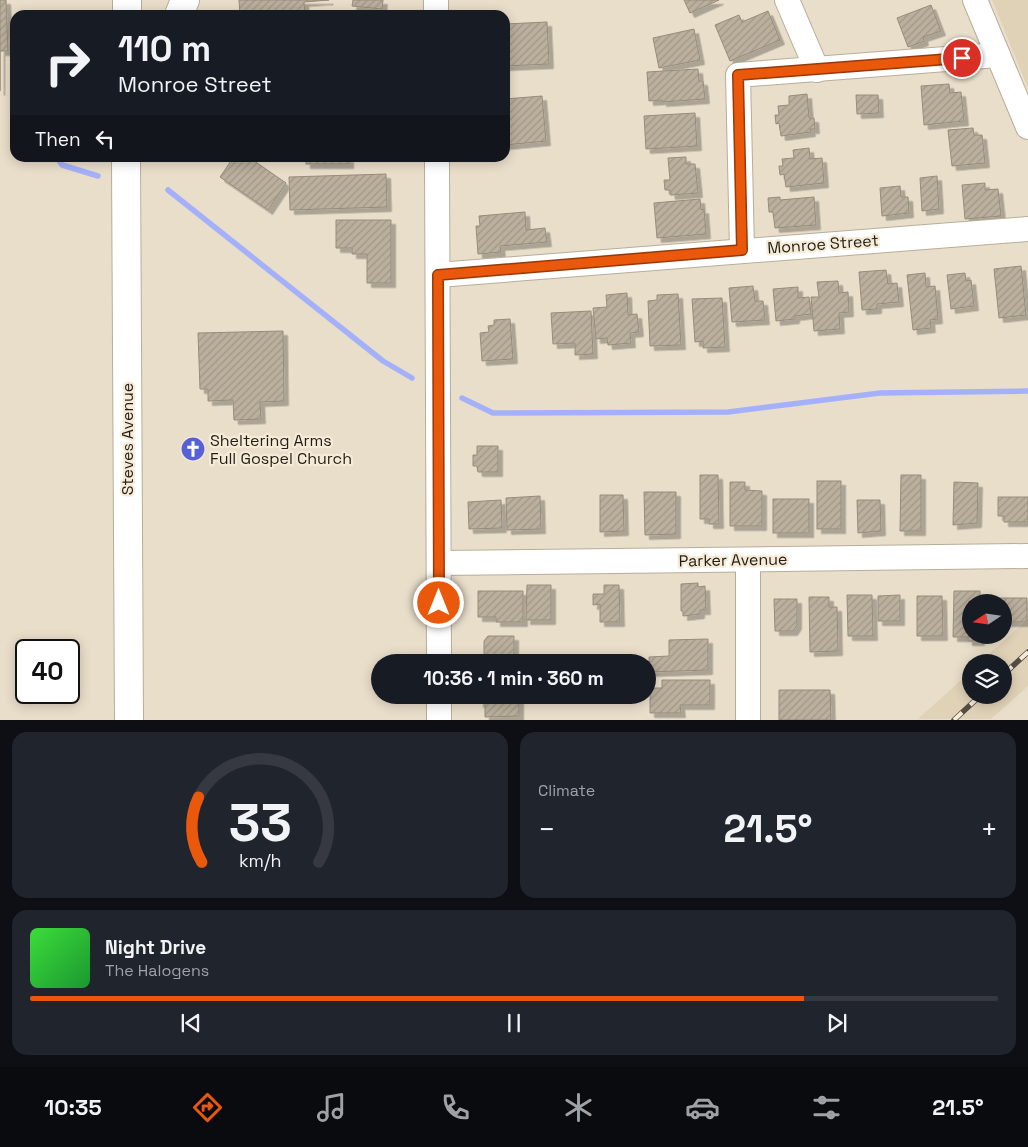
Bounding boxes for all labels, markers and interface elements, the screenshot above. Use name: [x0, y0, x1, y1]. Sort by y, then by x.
text: 110 m: [118, 27, 211, 71]
icon: right: [35, 30, 100, 95]
pin: [941, 37, 983, 79]
icon: arrive: [948, 44, 976, 72]
text: Monroe Street: [118, 70, 272, 98]
icon: left: [91, 125, 119, 153]
text: Then: [35, 127, 81, 152]
street label: Monroe Street: [767, 230, 879, 258]
street label: Steves Avenue: [117, 383, 138, 495]
place label: Sheltering Arms Full Gospel Church: [210, 430, 352, 469]
church icon: Sheltering Arms Full Gospel Church: [180, 436, 206, 462]
street label: Parker Avenue: [678, 549, 788, 571]
position arrow: [412, 576, 464, 628]
north arrow: [962, 594, 1012, 644]
map controls: [962, 594, 1012, 704]
speed limit sign: 40: [15, 639, 80, 704]
button: layers: [962, 654, 1012, 704]
text: 10:36 · 1 min · 360 m: [423, 666, 604, 691]
text: Climate: [538, 780, 595, 801]
text: 33: [228, 790, 292, 856]
text: 21.5°: [724, 805, 812, 853]
text: −: [538, 811, 555, 847]
text: +: [981, 811, 998, 847]
text: km/h: [239, 849, 281, 872]
text: Night Drive: [105, 935, 206, 960]
text: The Halogens: [105, 960, 209, 981]
icon: previous: [177, 1009, 205, 1037]
icon: pause: [500, 1009, 528, 1037]
icon: next: [823, 1009, 851, 1037]
icon: directions: [190, 1090, 225, 1125]
icon: music: [314, 1090, 349, 1125]
icon: phone: [438, 1090, 473, 1125]
icon: climate: [561, 1090, 596, 1125]
icon: car: [685, 1090, 720, 1125]
icon: filters: [809, 1090, 844, 1125]
text: 10:35: [44, 1093, 102, 1121]
text: 21.5°: [932, 1093, 984, 1121]

